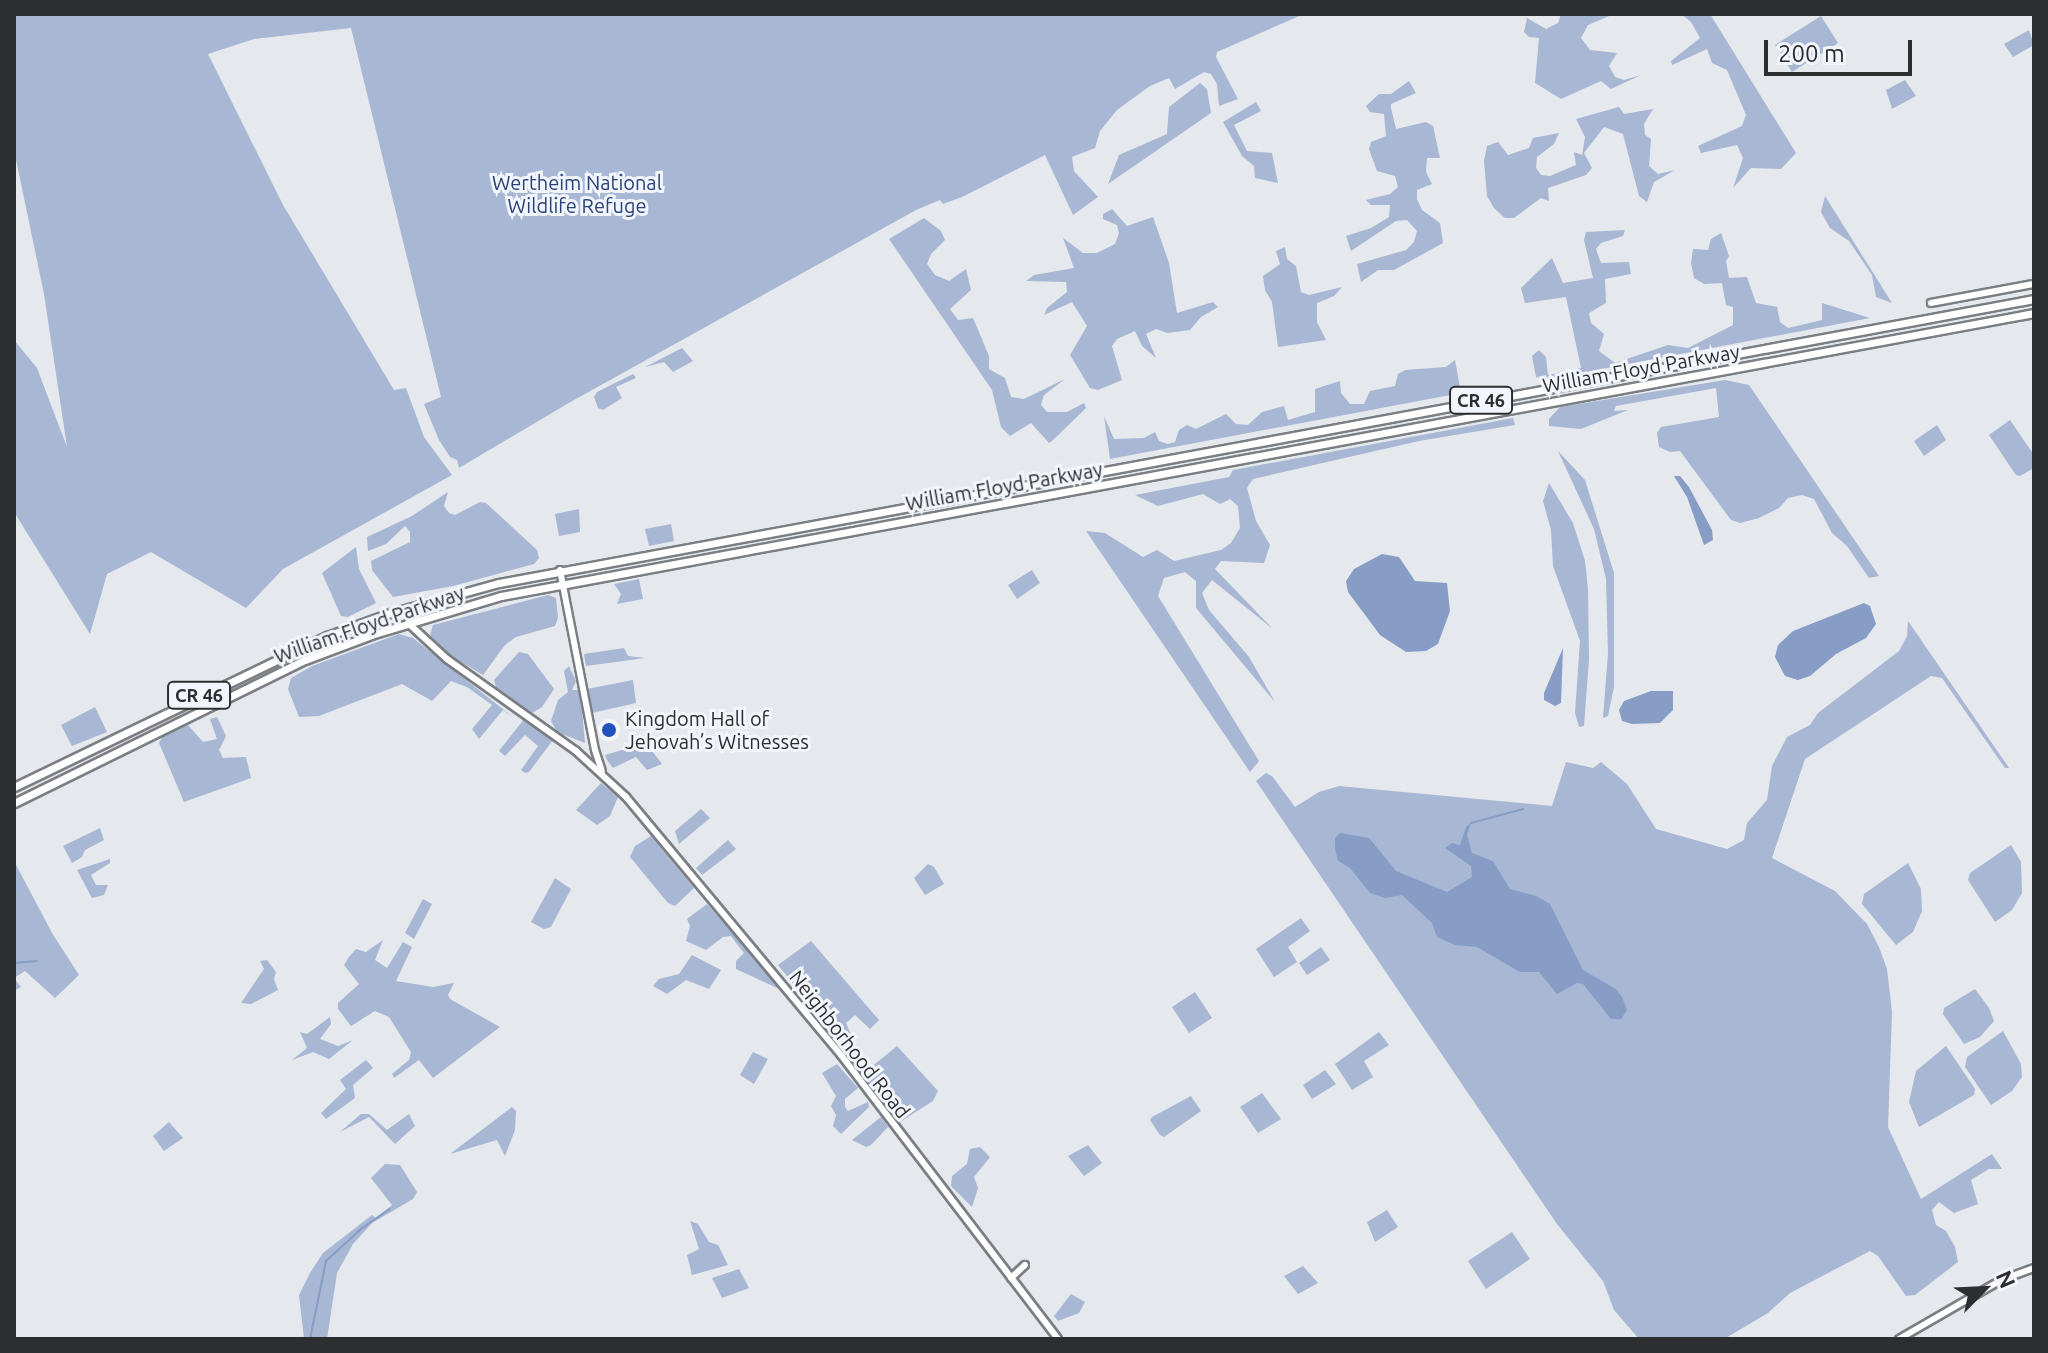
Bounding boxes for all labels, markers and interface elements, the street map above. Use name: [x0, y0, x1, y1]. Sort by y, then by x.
scale bar: [1768, 24, 1916, 74]
text: 200 m: [1778, 40, 1845, 67]
park label: Wertheim National Wildlife Refuge: [492, 170, 662, 217]
street label: William Floyd Parkway: [1541, 339, 1741, 397]
road number: CR 46: [1449, 386, 1513, 414]
street label: William Floyd Parkway: [904, 457, 1104, 515]
street label: William Floyd Parkway: [271, 580, 467, 668]
road number: CR 46: [167, 681, 231, 709]
place label: Kingdom Hall of Jehovah’s Witnesses: [625, 706, 809, 753]
marker: Kingdom Hall of Jehovah’s Witnesses: [600, 721, 618, 739]
street label: Neighborhood Road: [785, 965, 915, 1123]
north arrow: [1944, 1249, 2024, 1329]
text: N: [1992, 1266, 2021, 1292]

